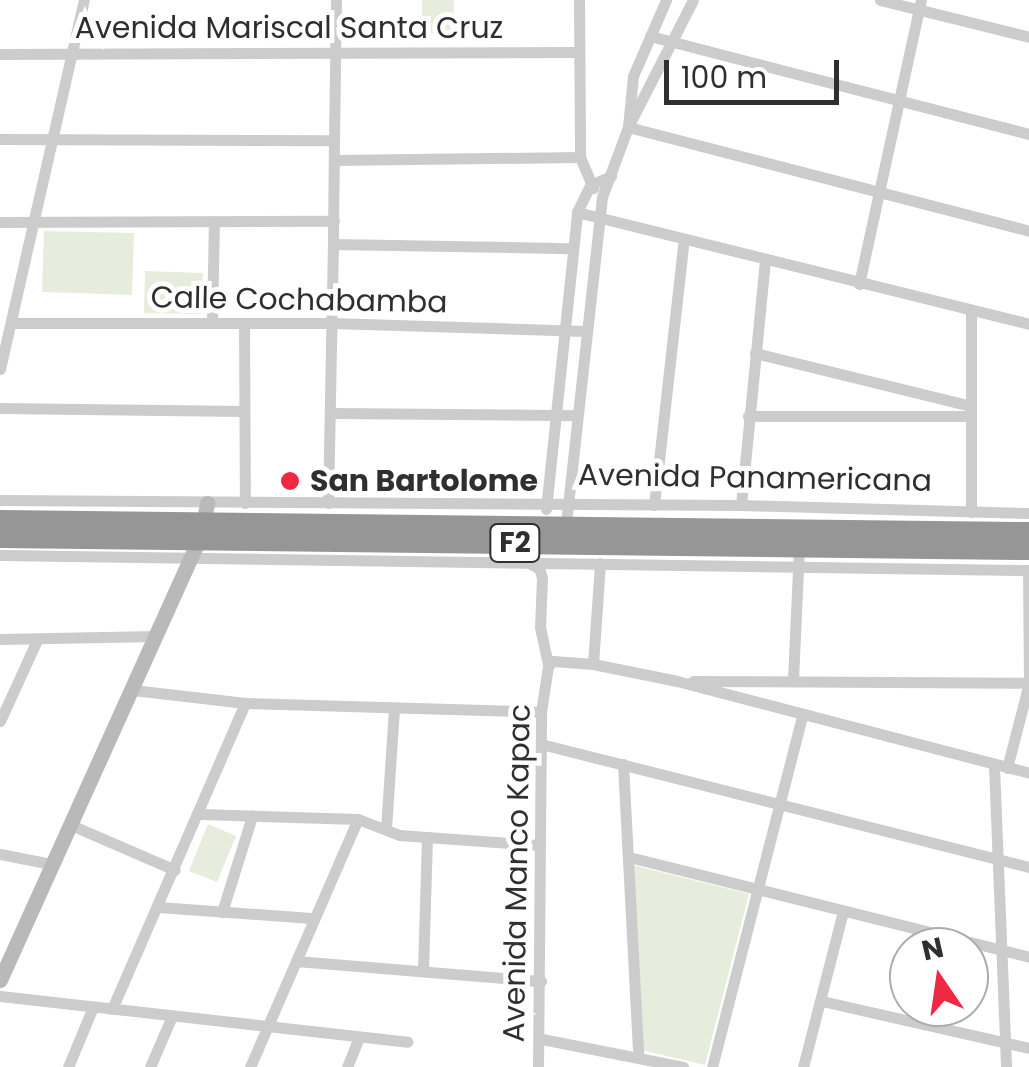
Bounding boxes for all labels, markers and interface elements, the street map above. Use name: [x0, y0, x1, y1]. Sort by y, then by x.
street label: Avenida Mariscal Santa Cruz: [75, 10, 503, 46]
scale bar: [669, 40, 844, 102]
text: 100 m: [681, 56, 767, 99]
street label: Calle Cochabamba: [150, 279, 448, 321]
street label: Avenida Panamericana: [578, 457, 932, 499]
place label: San Bartolome: [310, 463, 538, 499]
marker: San Bartolome: [279, 470, 301, 492]
road number: F2: [488, 520, 542, 566]
street label: Avenida Manco Kapac: [496, 703, 538, 1043]
north arrow: [889, 927, 989, 1027]
text: N: [918, 928, 947, 971]

